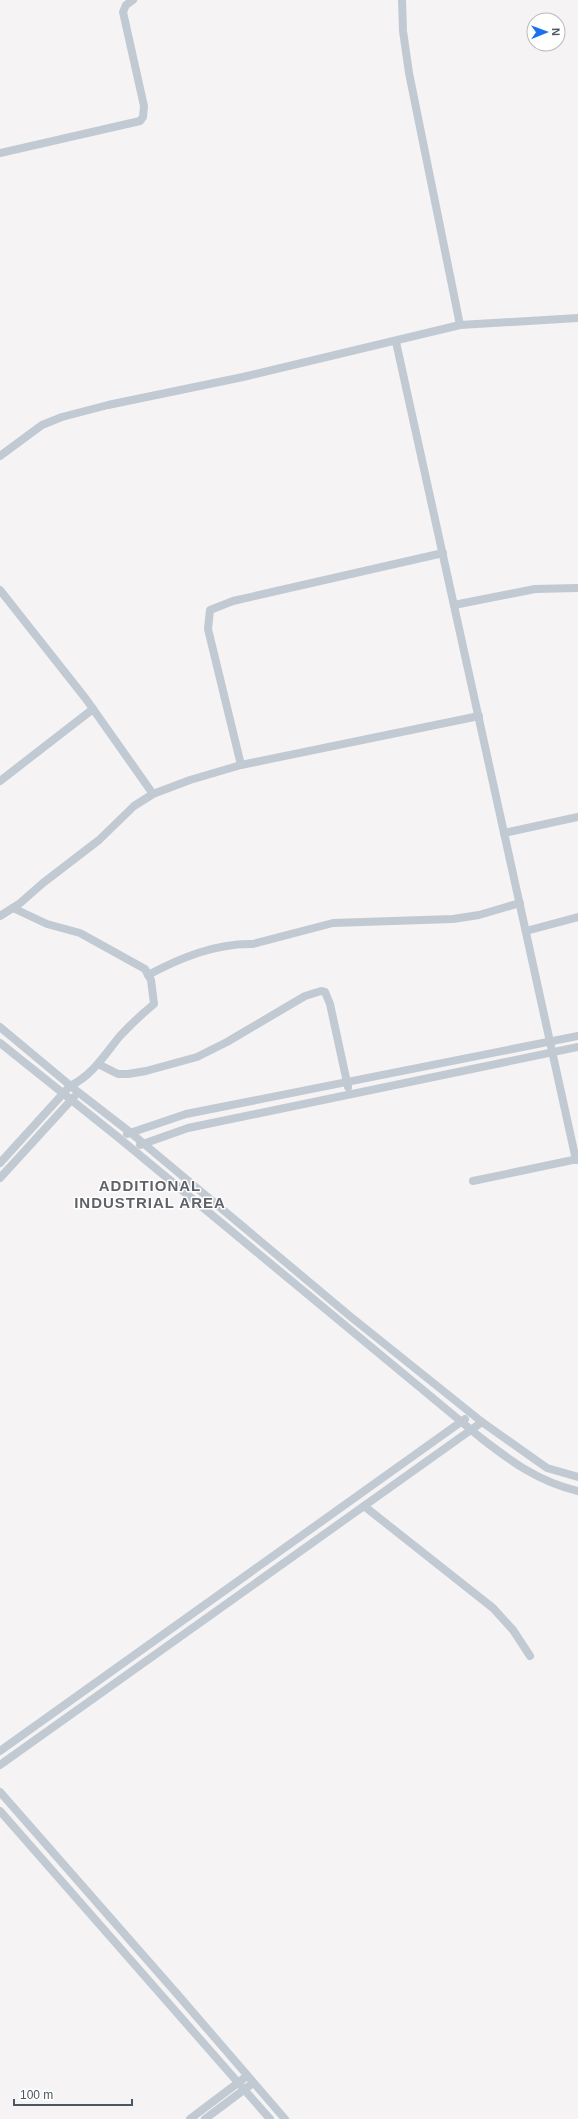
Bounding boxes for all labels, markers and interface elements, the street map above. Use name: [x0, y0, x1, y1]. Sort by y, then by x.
north arrow: [526, 12, 566, 52]
text: N: [550, 28, 562, 36]
district label: ADDITIONAL INDUSTRIAL AREA: [74, 1177, 226, 1211]
scale bar: [14, 2081, 132, 2107]
text: 100 m: [20, 2088, 53, 2102]

